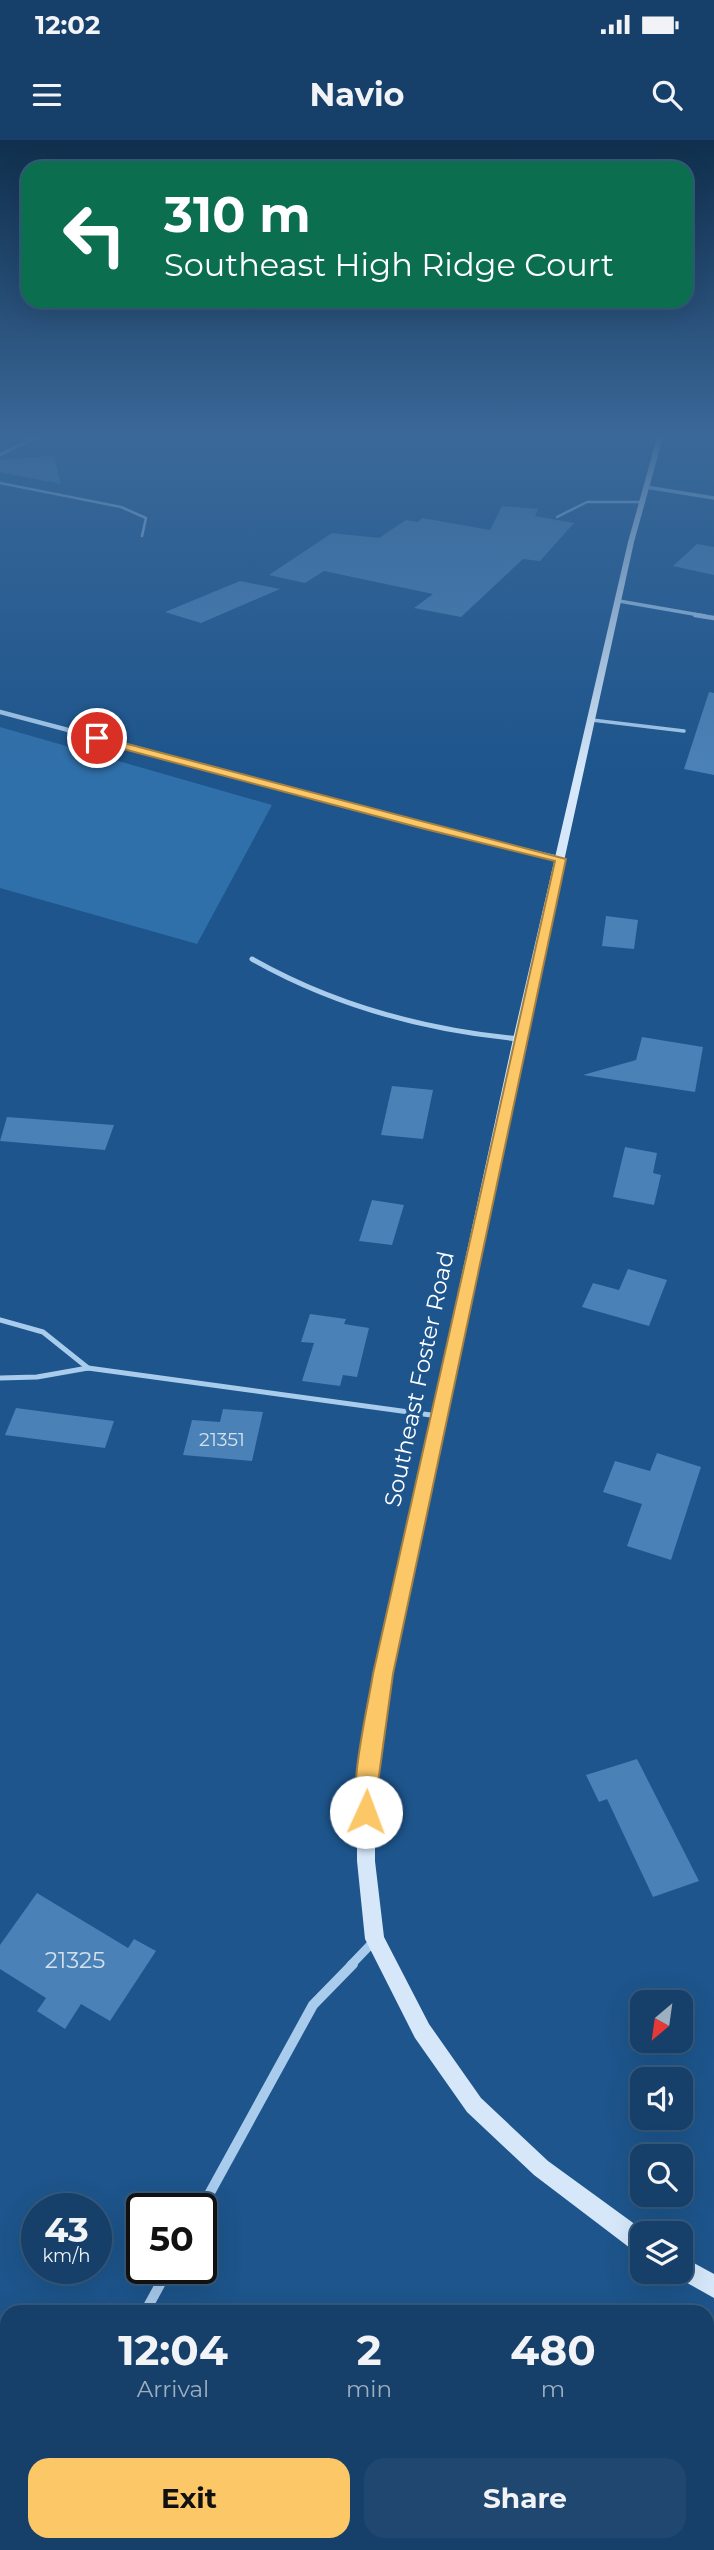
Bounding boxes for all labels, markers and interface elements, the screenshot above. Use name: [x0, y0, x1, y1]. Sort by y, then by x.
text: 12:02: [35, 9, 100, 41]
text: Navio: [309, 75, 405, 114]
icon: menu: [28, 76, 66, 114]
icon: search: [648, 76, 686, 114]
text: 310 m: [164, 185, 311, 244]
icon: left: [49, 189, 140, 280]
text: Southeast High Ridge Court: [164, 245, 614, 284]
pin: [67, 708, 127, 768]
icon: arrive: [78, 719, 116, 757]
street label: Southeast Foster Road: [378, 1249, 460, 1509]
house number: 21351: [199, 1428, 245, 1451]
position arrow: [329, 1775, 403, 1849]
house number: 21325: [45, 1946, 105, 1974]
north arrow: [630, 1990, 693, 2053]
map controls: [630, 1990, 693, 2284]
button: sound: [630, 2067, 693, 2130]
button: search: [630, 2144, 693, 2207]
speed limit sign: 50: [126, 2193, 217, 2284]
text: 43: [44, 2208, 89, 2251]
button: layers: [630, 2221, 693, 2284]
text: km/h: [42, 2245, 91, 2267]
text: 12:04: [118, 2324, 228, 2376]
text: 2: [357, 2324, 381, 2376]
text: 480: [510, 2324, 596, 2376]
text: Arrival: [137, 2375, 209, 2403]
text: min: [346, 2375, 392, 2403]
text: m: [541, 2375, 565, 2403]
button: Exit: [28, 2458, 350, 2538]
button: Share: [364, 2458, 686, 2538]

